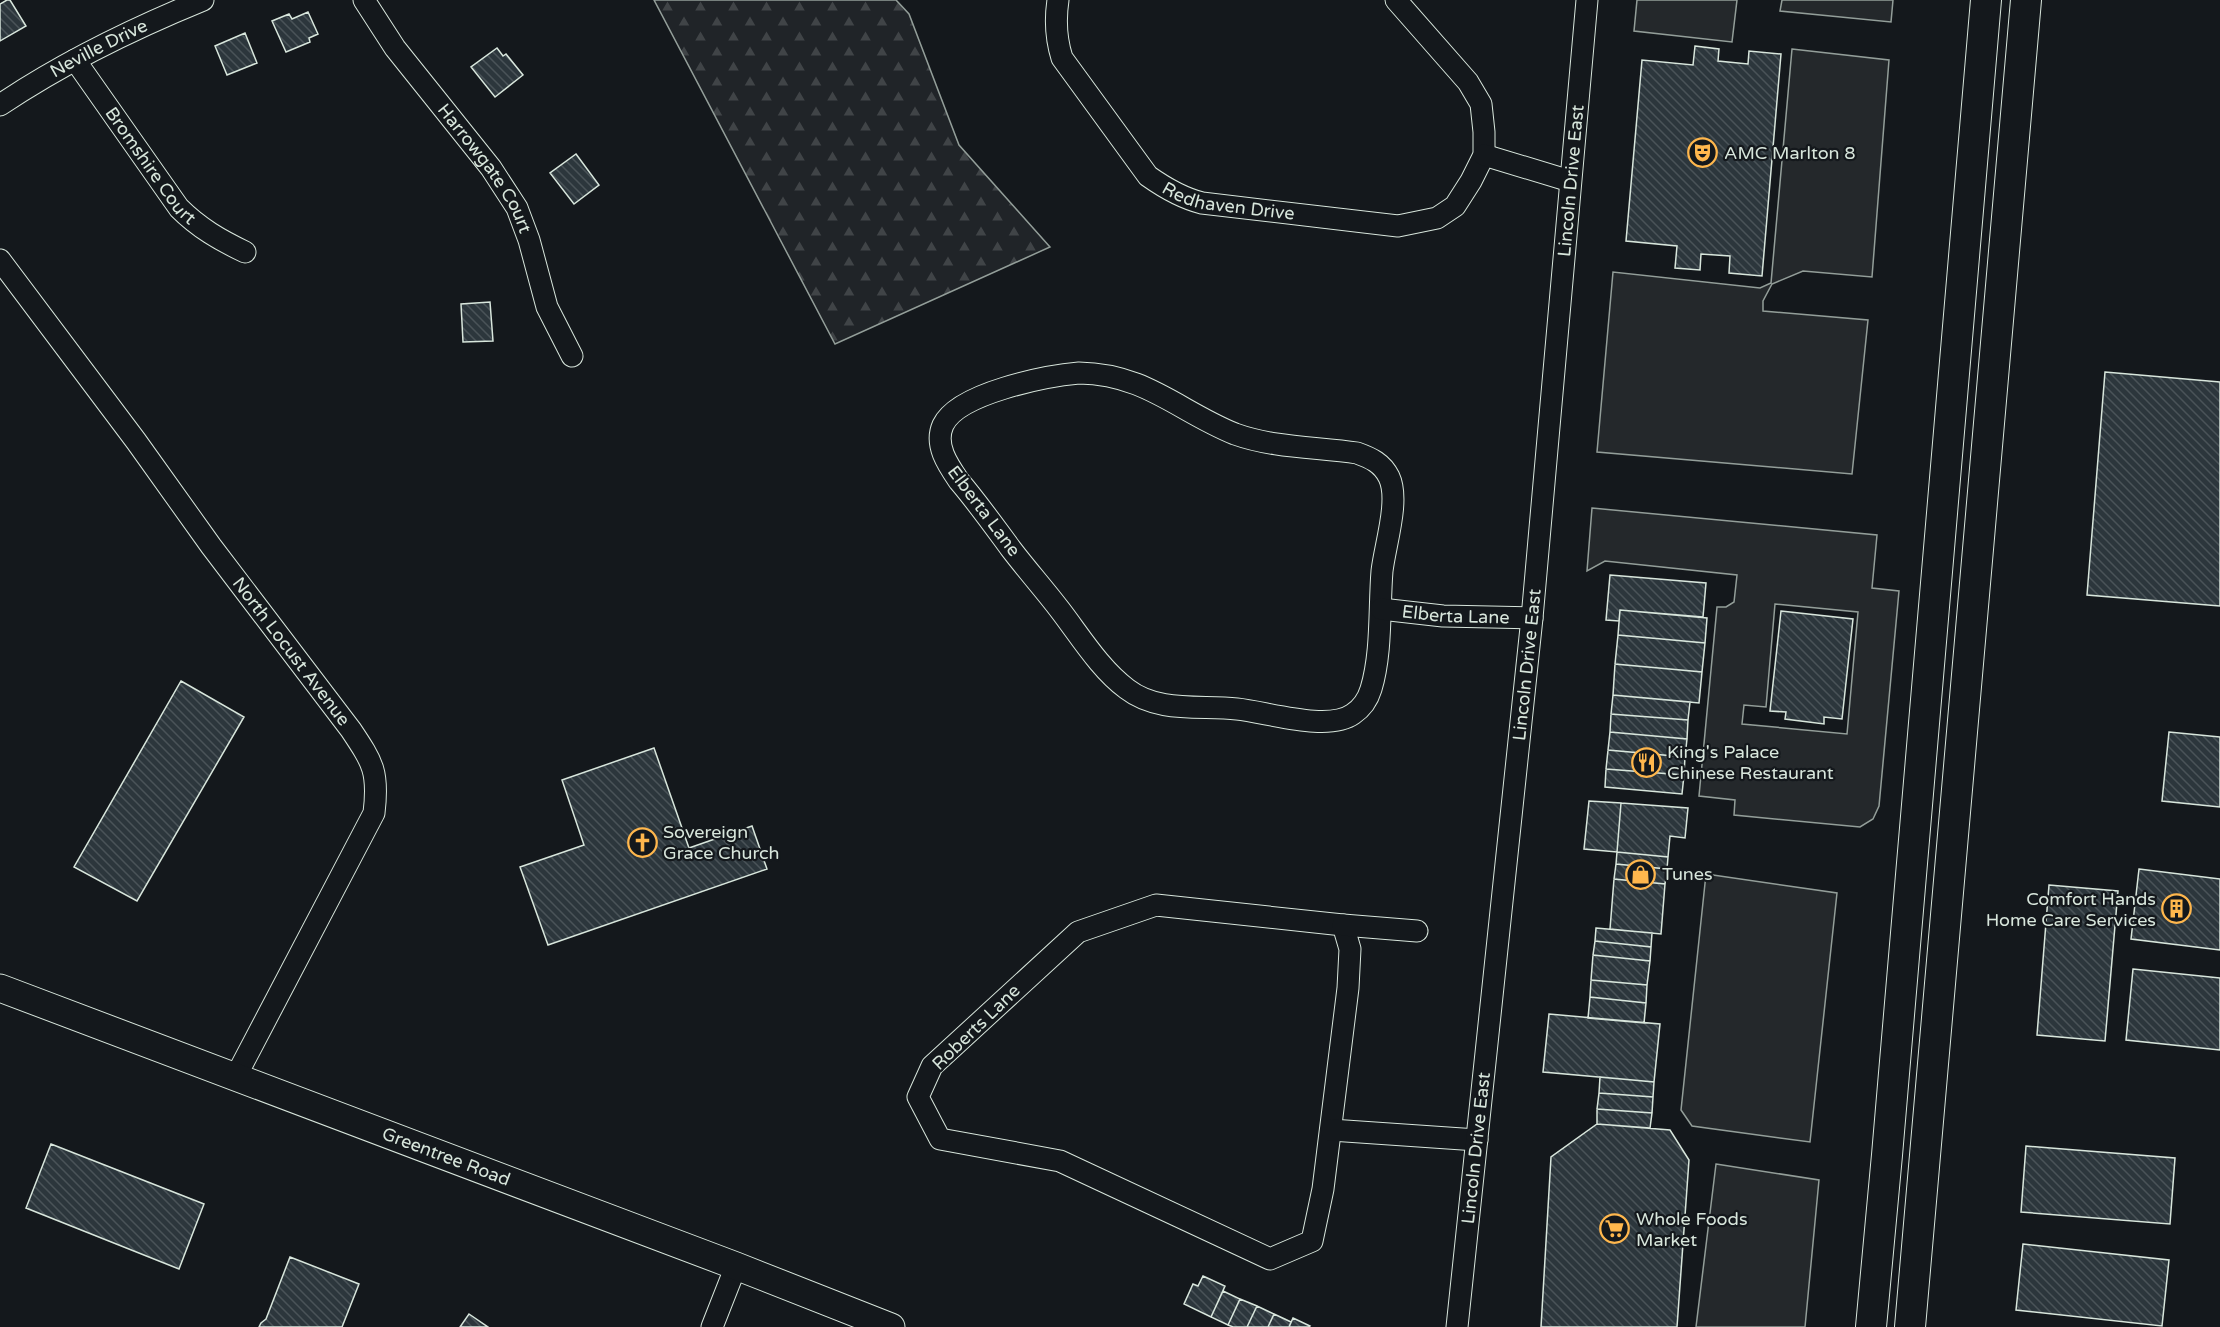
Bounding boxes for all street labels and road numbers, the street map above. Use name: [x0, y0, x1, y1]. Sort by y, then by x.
street label: Neville Drive: [46, 14, 151, 82]
street label: Harrowgate Court: [433, 99, 536, 236]
street label: Bromshire Court: [100, 103, 200, 229]
street label: Lincoln Drive East: [1553, 104, 1589, 258]
street label: Redhaven Drive: [1158, 177, 1296, 225]
street label: Elberta Lane: [943, 461, 1025, 561]
street label: North Locust Avenue: [228, 573, 355, 730]
street label: Lincoln Drive East: [1508, 588, 1546, 742]
street label: Elberta Lane: [1401, 600, 1510, 628]
street label: Roberts Lane: [927, 979, 1025, 1075]
street label: Lincoln Drive East: [1457, 1071, 1495, 1225]
street label: Greentree Road: [379, 1122, 513, 1191]

